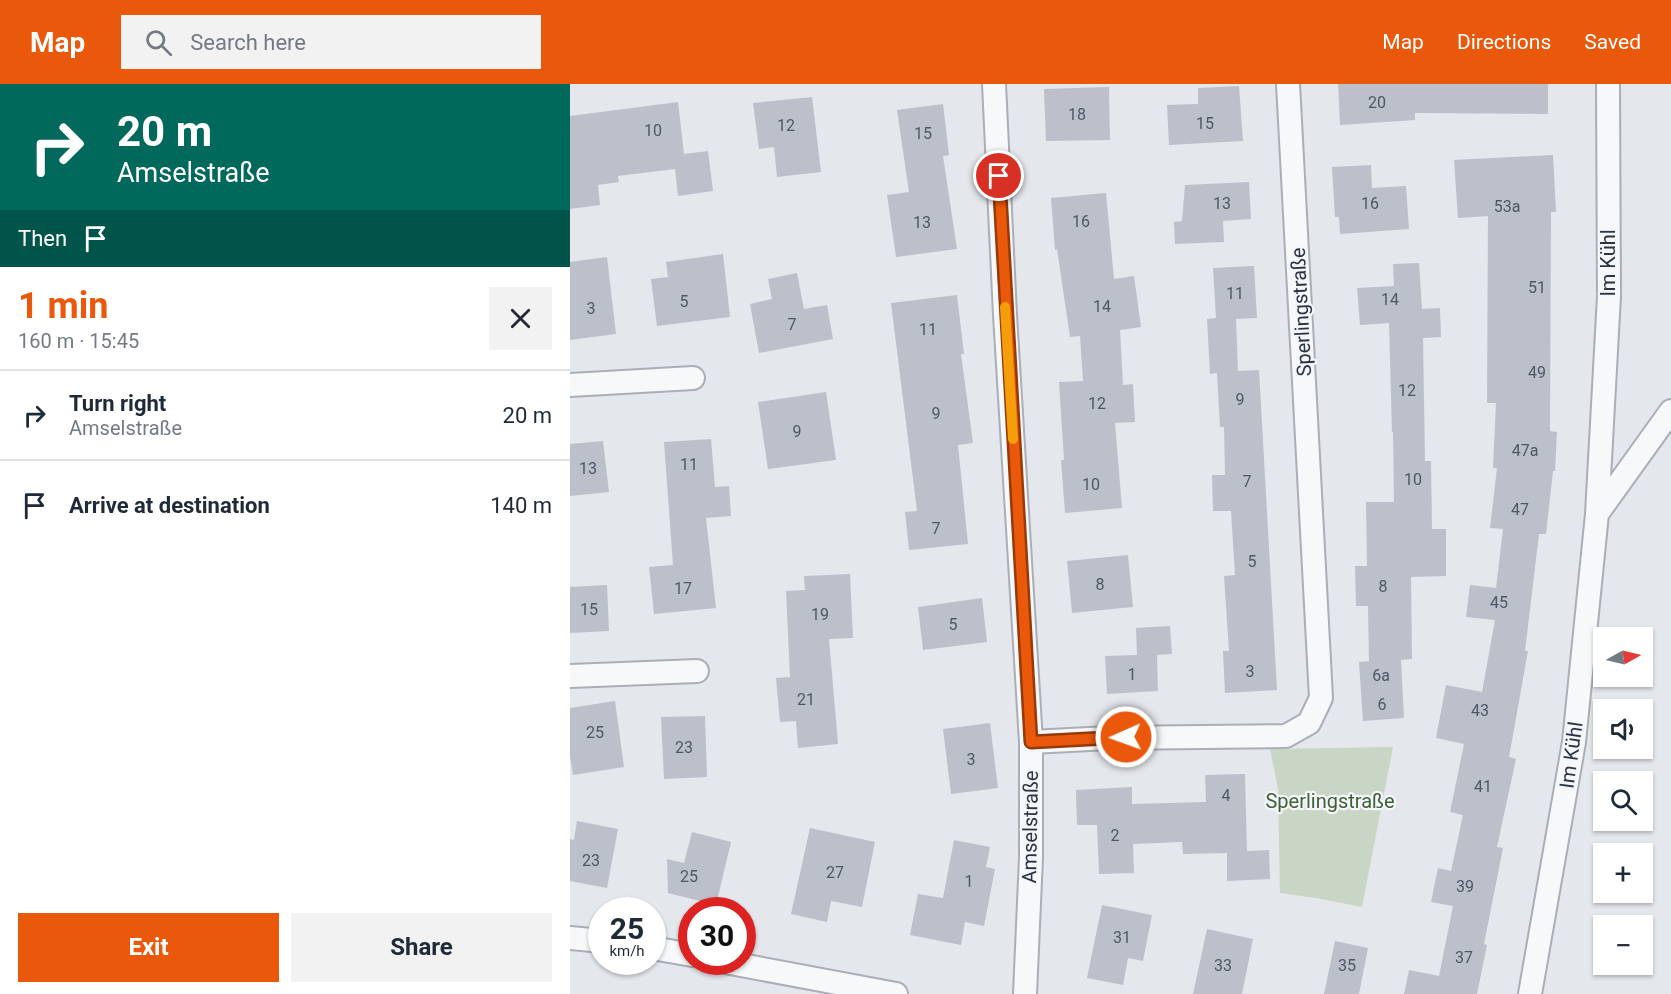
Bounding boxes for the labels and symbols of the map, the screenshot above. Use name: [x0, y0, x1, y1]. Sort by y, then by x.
house number: 20: [1368, 93, 1386, 112]
house number: 18: [1068, 105, 1086, 124]
house number: 15: [1196, 114, 1214, 133]
house number: 12: [777, 116, 795, 135]
house number: 10: [644, 121, 662, 140]
house number: 15: [914, 124, 932, 143]
pin: [973, 150, 1024, 201]
house number: 13: [1213, 194, 1231, 213]
house number: 16: [1361, 194, 1379, 213]
house number: 53a: [1494, 197, 1520, 216]
house number: 16: [1072, 212, 1090, 231]
house number: 13: [913, 213, 931, 232]
street label: Im Kühl: [1596, 229, 1620, 297]
street label: Sperlingstraße: [1286, 247, 1316, 377]
house number: 51: [1528, 278, 1546, 297]
house number: 11: [1226, 284, 1244, 303]
house number: 14: [1381, 290, 1399, 309]
house number: 5: [680, 292, 689, 311]
house number: 14: [1093, 297, 1111, 316]
house number: 3: [587, 299, 596, 318]
house number: 7: [788, 315, 797, 334]
house number: 11: [919, 320, 937, 339]
house number: 49: [1528, 363, 1546, 382]
house number: 12: [1398, 381, 1416, 400]
house number: 9: [1236, 390, 1245, 409]
house number: 12: [1088, 394, 1106, 413]
house number: 9: [932, 404, 941, 423]
house number: 9: [793, 422, 802, 441]
house number: 47a: [1512, 441, 1538, 460]
house number: 11: [680, 455, 698, 474]
house number: 13: [579, 459, 597, 478]
house number: 10: [1404, 470, 1422, 489]
house number: 7: [1243, 472, 1252, 491]
house number: 10: [1082, 475, 1100, 494]
house number: 47: [1511, 500, 1529, 519]
house number: 7: [932, 519, 941, 538]
house number: 5: [1248, 552, 1257, 571]
house number: 8: [1096, 575, 1105, 594]
house number: 8: [1379, 577, 1388, 596]
house number: 17: [674, 579, 692, 598]
house number: 45: [1490, 593, 1508, 612]
house number: 15: [580, 600, 598, 619]
house number: 19: [811, 605, 829, 624]
house number: 5: [949, 615, 958, 634]
north arrow: [1593, 627, 1653, 687]
house number: 3: [1246, 662, 1255, 681]
house number: 1: [1128, 665, 1137, 684]
house number: 6a: [1372, 666, 1390, 685]
house number: 21: [797, 690, 815, 709]
house number: 6: [1378, 695, 1387, 714]
house number: 43: [1471, 701, 1489, 720]
position arrow: [1094, 705, 1158, 769]
street label: Im Kühl: [1554, 720, 1588, 790]
house number: 25: [586, 723, 604, 742]
house number: 23: [675, 738, 693, 757]
house number: 3: [967, 750, 976, 769]
street label: Amselstraße: [1017, 770, 1043, 884]
house number: 41: [1474, 777, 1492, 796]
house number: 4: [1222, 786, 1231, 805]
park label: Sperlingstraße: [1265, 789, 1395, 813]
house number: 2: [1111, 826, 1120, 845]
house number: 23: [582, 851, 600, 870]
house number: 27: [826, 863, 844, 882]
house number: 25: [680, 867, 698, 886]
house number: 1: [965, 872, 974, 891]
house number: 39: [1456, 877, 1474, 896]
speed limit sign: 30: [678, 897, 756, 975]
house number: 31: [1113, 928, 1131, 947]
house number: 37: [1455, 948, 1473, 967]
house number: 33: [1214, 956, 1232, 975]
house number: 35: [1338, 956, 1356, 975]

